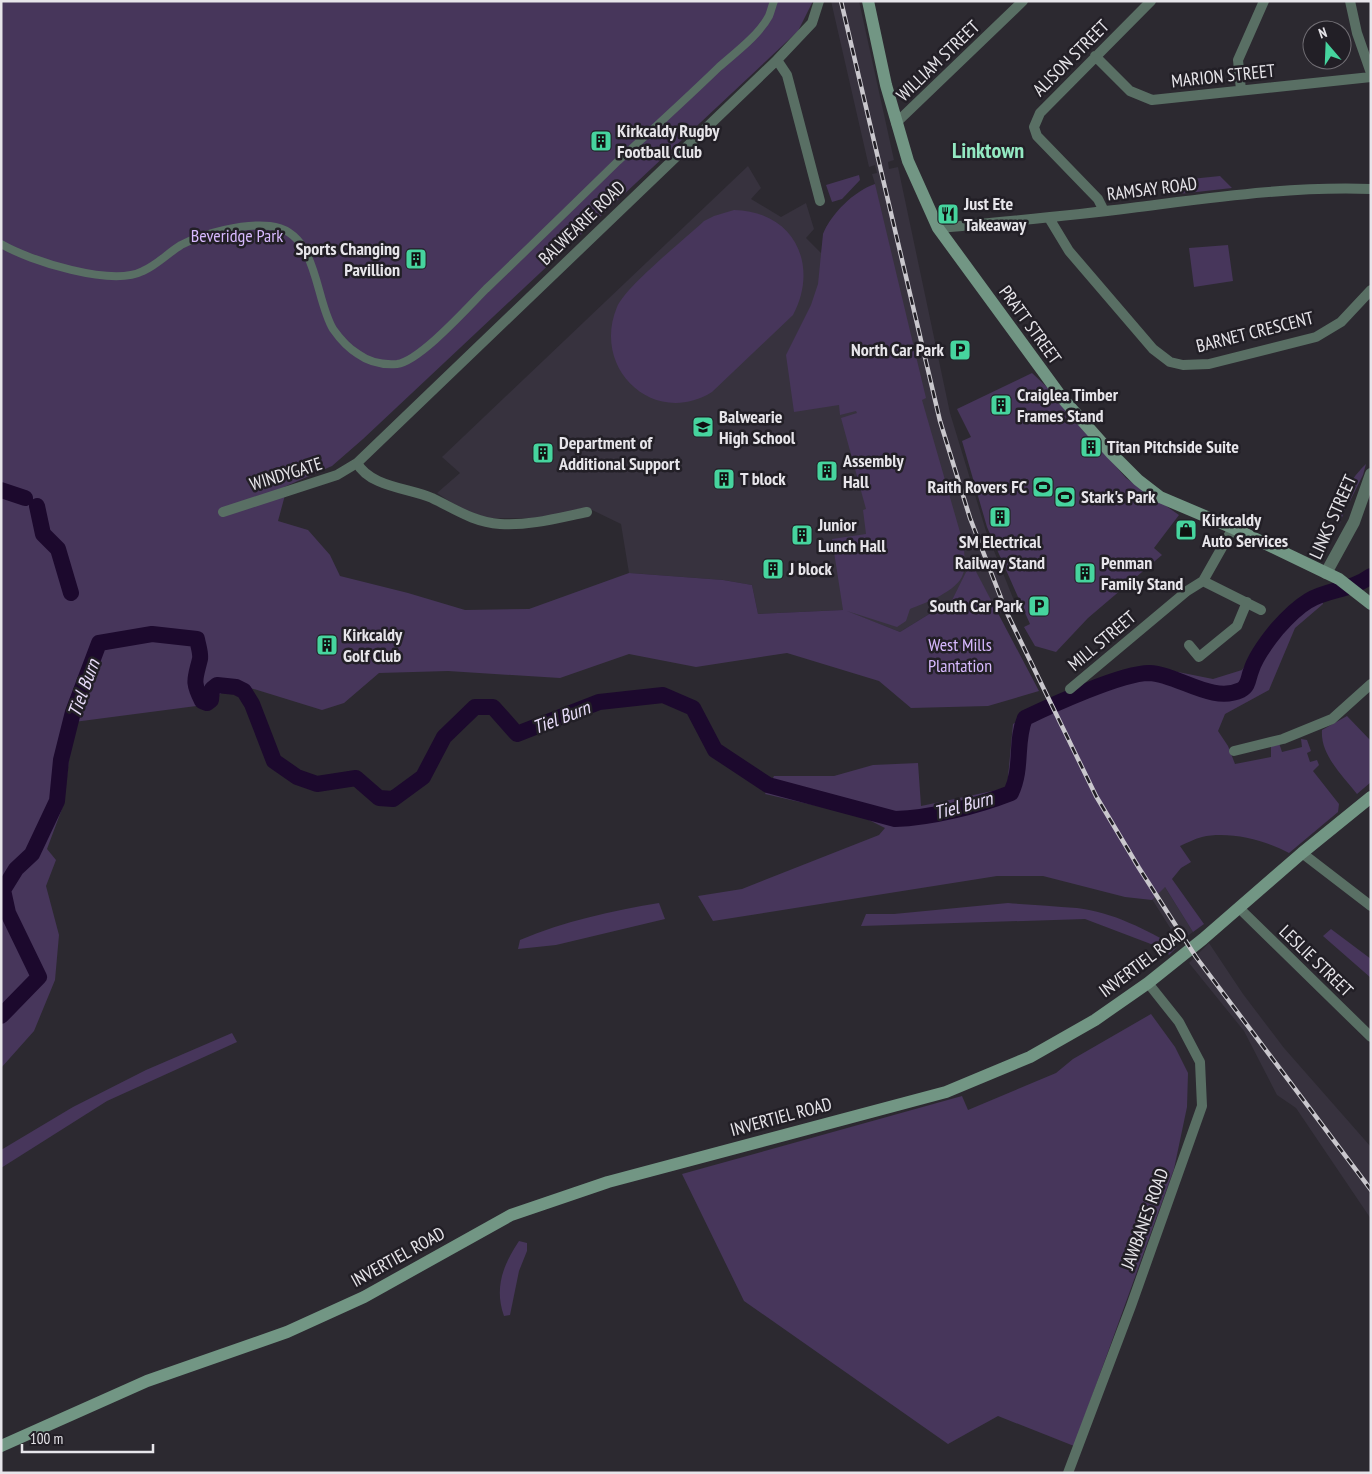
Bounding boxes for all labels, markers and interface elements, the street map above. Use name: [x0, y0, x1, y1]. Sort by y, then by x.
street label: ALISON STREET: [1027, 14, 1114, 101]
street label: WILLIAM STREET: [891, 15, 984, 106]
north arrow: [1302, 20, 1352, 70]
text: N: [1316, 23, 1329, 42]
street label: MARION STREET: [1170, 59, 1276, 92]
place label: Kirkcaldy Rugby Football Club: [617, 119, 720, 163]
building icon: Kirkcaldy Rugby Football Club: [589, 129, 613, 153]
district label: Linktown: [952, 136, 1024, 164]
street label: RAMSAY ROAD: [1106, 172, 1198, 205]
street label: BALWEARIE ROAD: [533, 176, 630, 270]
place label: Just Ete Takeaway: [963, 192, 1027, 236]
restaurant icon: Just Ete Takeaway: [936, 202, 960, 226]
park label: Beveridge Park: [191, 224, 283, 247]
place label: Sports Changing Pavillion: [295, 237, 400, 281]
building icon: Sports Changing Pavillion: [404, 247, 428, 271]
street label: PRATT STREET: [994, 281, 1067, 368]
street label: BARNET CRESCENT: [1194, 306, 1316, 357]
place label: North Car Park: [851, 338, 945, 361]
parking icon: North Car Park: [948, 338, 972, 362]
place label: Craiglea Timber Frames Stand: [1017, 383, 1119, 427]
building icon: Craiglea Timber Frames Stand: [989, 393, 1013, 417]
place label: Balwearie High School: [719, 405, 796, 449]
school or university icon: Balwearie High School: [691, 415, 715, 439]
place label: Department of Additional Support: [558, 431, 681, 475]
building icon: Titan Pitchside Suite: [1079, 435, 1103, 459]
place label: Titan Pitchside Suite: [1107, 435, 1239, 458]
building icon: Department of Additional Support: [531, 441, 555, 465]
place label: Assembly Hall: [842, 449, 905, 493]
street label: WINDYGATE: [247, 452, 325, 495]
building icon: Assembly Hall: [815, 459, 839, 483]
building icon: T block: [712, 467, 736, 491]
place label: T block: [740, 467, 786, 490]
street label: LINKS STREET: [1304, 471, 1361, 562]
place label: Raith Rovers FC: [927, 475, 1027, 498]
sports icon: Raith Rovers FC: [1031, 475, 1055, 499]
sports icon: Stark's Park: [1053, 485, 1077, 509]
place label: Stark's Park: [1081, 485, 1156, 508]
building icon: SM Electrical Railway Stand: [988, 505, 1012, 529]
place label: Kirkcaldy Auto Services: [1201, 508, 1288, 552]
place label: Junior Lunch Hall: [817, 513, 886, 557]
shop icon: Kirkcaldy Auto Services: [1174, 518, 1198, 542]
building icon: Junior Lunch Hall: [790, 523, 814, 547]
place label: SM Electrical Railway Stand: [955, 530, 1045, 574]
place label: Penman Family Stand: [1101, 551, 1183, 595]
building icon: J block: [761, 557, 785, 581]
place label: J block: [788, 557, 833, 580]
building icon: Penman Family Stand: [1073, 561, 1097, 585]
place label: South Car Park: [929, 594, 1024, 617]
parking icon: South Car Park: [1027, 594, 1051, 618]
street label: MILL STREET: [1063, 606, 1140, 676]
place label: Kirkcaldy Golf Club: [343, 623, 403, 667]
building icon: Kirkcaldy Golf Club: [315, 633, 339, 657]
park label: West Mills Plantation: [928, 633, 992, 677]
water label: Tiel Burn: [62, 654, 105, 720]
water label: Tiel Burn: [529, 695, 595, 739]
water label: Tiel Burn: [931, 785, 997, 824]
street label: LESLIE STREET: [1275, 920, 1358, 1002]
street label: INVERTIEL ROAD: [1094, 921, 1191, 1002]
street label: INVERTIEL ROAD: [728, 1092, 834, 1141]
street label: JAWBANES ROAD: [1115, 1165, 1173, 1274]
street label: INVERTIEL ROAD: [347, 1221, 449, 1292]
scale bar: [22, 1422, 154, 1454]
text: 100 m: [30, 1429, 63, 1448]

